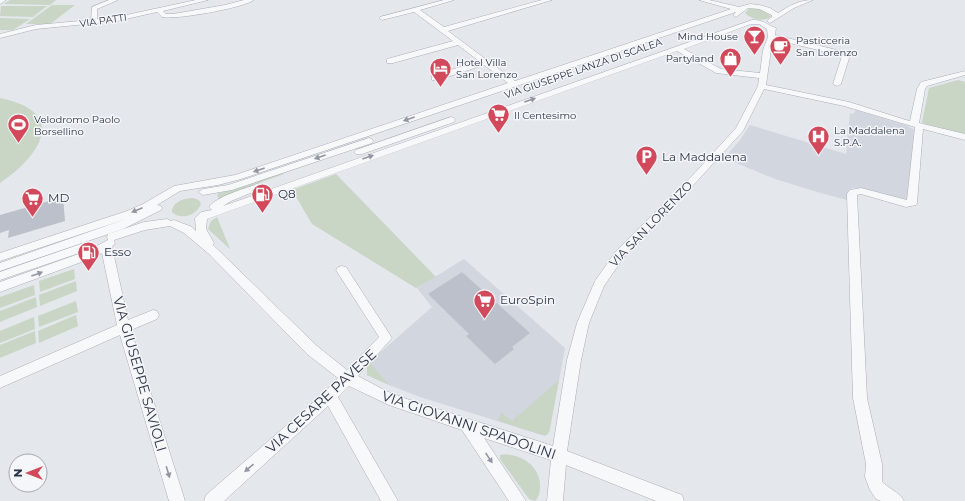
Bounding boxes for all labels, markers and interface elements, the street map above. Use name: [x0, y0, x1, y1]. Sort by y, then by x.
street label: VIA PATTI: [78, 11, 128, 30]
bar icon: Mind House: [741, 23, 767, 56]
place label: Mind House: [678, 30, 738, 43]
cafe icon: Pasticceria San Lorenzo: [767, 33, 793, 66]
place label: Pasticceria San Lorenzo: [796, 34, 858, 59]
street label: VIA GIUSEPPE LANZA DI SCALEA: [503, 35, 665, 102]
shop icon: Partyland: [717, 45, 743, 78]
place label: Partyland: [666, 52, 714, 65]
hotel icon: Hotel Villa San Lorenzo: [427, 55, 453, 88]
place label: Hotel Villa San Lorenzo: [456, 56, 518, 81]
one-way arrow: [525, 97, 537, 103]
supermarket icon: Il Centesimo: [485, 102, 511, 135]
place label: Il Centesimo: [514, 109, 576, 122]
sports icon: Velodromo Paolo Borsellino: [6, 112, 32, 145]
place label: Velodromo Paolo Borsellino: [34, 113, 120, 138]
one-way arrow: [403, 117, 415, 123]
hospital icon: La Maddalena S.P.A.: [806, 123, 832, 156]
place label: La Maddalena S.P.A.: [834, 124, 905, 149]
parking icon: La Maddalena: [634, 144, 660, 177]
place label: La Maddalena: [662, 149, 747, 164]
one-way arrow: [362, 154, 374, 160]
one-way arrow: [314, 155, 326, 161]
one-way arrow: [253, 167, 265, 173]
street label: VIA SAN LORENZO: [606, 178, 696, 270]
fuel station icon: Q8: [249, 181, 275, 214]
supermarket icon: MD: [19, 185, 45, 218]
place label: Q8: [278, 186, 296, 201]
place label: MD: [48, 190, 69, 205]
one-way arrow: [132, 207, 143, 213]
fuel station icon: Esso: [75, 239, 101, 272]
place label: Esso: [104, 244, 131, 259]
one-way arrow: [31, 271, 43, 277]
supermarket icon: EuroSpin: [472, 287, 498, 320]
place label: EuroSpin: [500, 292, 555, 307]
street label: VIA GIUSEPPE SAVIOLI: [109, 294, 171, 454]
street label: VIA CESARE PAVESE: [262, 345, 380, 457]
street label: VIA GIOVANNI SPADOLINI: [379, 387, 559, 463]
north arrow: [8, 453, 48, 493]
one-way arrow: [485, 453, 493, 463]
one-way arrow: [243, 464, 254, 473]
one-way arrow: [165, 467, 171, 479]
text: N: [11, 469, 25, 477]

